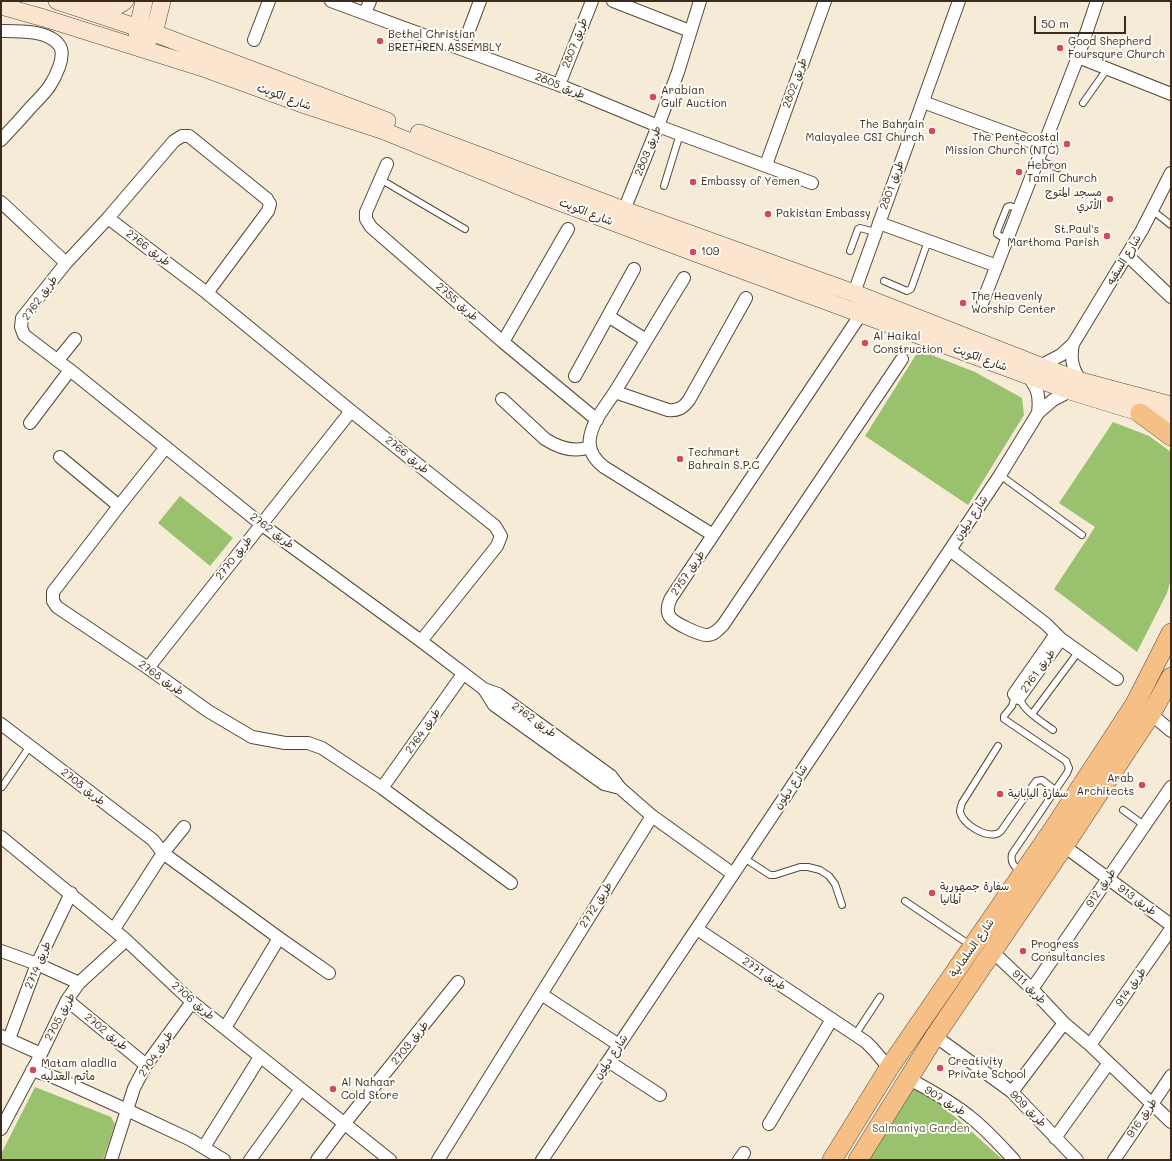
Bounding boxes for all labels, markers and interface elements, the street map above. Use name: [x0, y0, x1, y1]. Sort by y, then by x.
scale bar: [1036, 8, 1128, 34]
text: 50 m: [1041, 15, 1069, 31]
street label: طريق 2807: [559, 16, 591, 70]
place label: Bethel Christian BRETHREN ASSEMBLY: [388, 28, 502, 54]
place label: Good Shepherd Foursqure Church: [1068, 35, 1165, 61]
marker: Bethel Christian BRETHREN ASSEMBLY: [375, 36, 385, 46]
marker: Good Shepherd Foursqure Church: [1055, 43, 1065, 53]
street label: طريق 2802: [780, 56, 810, 110]
street label: طريق 2805: [533, 70, 587, 102]
street label: شارع الكويت: [255, 81, 313, 113]
place label: Arabian Gulf Auction: [661, 84, 727, 110]
marker: Arabian Gulf Auction: [648, 92, 658, 102]
place label: The Bahrain Malayalee CSI Church: [806, 118, 924, 144]
street label: طريق 2803: [632, 124, 664, 178]
marker: The Bahrain Malayalee CSI Church: [927, 126, 937, 136]
place label: The Pentecostal Mission Church (NTC): [945, 131, 1059, 157]
marker: The Pentecostal Mission Church (NTC): [1062, 139, 1072, 149]
street label: طريق 2801: [877, 159, 907, 211]
place label: Hebron Tamil Church: [1027, 159, 1097, 185]
marker: Hebron Tamil Church: [1014, 167, 1024, 177]
place label: Embassy of Yemen: [701, 175, 800, 189]
marker: Embassy of Yemen: [688, 177, 698, 187]
place label: مسجد المتوج الأثري: [1045, 186, 1102, 212]
marker: مسجد المتوج الأثري: [1105, 194, 1115, 204]
street label: شارع الكويت: [557, 196, 615, 228]
place label: Pakistan Embassy: [776, 207, 871, 221]
marker: Pakistan Embassy: [763, 209, 773, 219]
place label: St.Paul's Marthoma Parish: [1007, 223, 1099, 249]
street label: طريق 2766: [123, 227, 173, 269]
marker: St.Paul's Marthoma Parish: [1102, 231, 1112, 241]
street label: شارع السقيه: [1104, 233, 1144, 287]
place label: 109: [701, 245, 719, 259]
marker: 109: [688, 247, 698, 257]
street label: طريق 2762: [19, 273, 61, 323]
street label: طريق 2755: [433, 280, 481, 324]
place label: The Heavenly Worship Center: [971, 290, 1056, 316]
marker: The Heavenly Worship Center: [958, 298, 968, 308]
place label: Al Haikal Construction: [873, 330, 942, 356]
marker: Al Haikal Construction: [860, 338, 870, 348]
street label: شارع الكويت: [951, 342, 1009, 374]
street label: طريق 2766: [383, 433, 431, 477]
place label: Techmart Bahrain S.P.C: [688, 446, 759, 472]
marker: Techmart Bahrain S.P.C: [675, 454, 685, 464]
street label: شارع دلمون: [951, 493, 991, 543]
street label: طريق 2762: [247, 510, 297, 552]
street label: طريق 2770: [213, 534, 255, 582]
street label: طريق 2757: [668, 548, 708, 598]
street label: طريق 2761: [1018, 647, 1058, 695]
street label: طريق 2768: [136, 658, 186, 698]
street label: طريق 2762: [509, 699, 559, 741]
street label: طريق 2764: [403, 706, 443, 756]
street label: شارع دلمون: [771, 762, 811, 812]
street label: طريق 2708: [58, 766, 108, 808]
place label: Arab Architects: [1077, 772, 1134, 798]
marker: Arab Architects: [1137, 780, 1147, 790]
place label: سفارة اليابانية: [1008, 787, 1068, 801]
marker: سفارة اليابانية: [995, 789, 1005, 799]
street label: طريق 912: [1083, 866, 1119, 910]
street label: طريق 2772: [577, 880, 615, 930]
place label: سفارة جمهورية ألمانيا: [940, 880, 1009, 906]
street label: طريق 913: [1115, 882, 1159, 918]
marker: سفارة جمهورية ألمانيا: [927, 888, 937, 898]
street label: شارع السلمانية: [947, 916, 997, 980]
place label: Progress Consultancies: [1031, 938, 1105, 964]
street label: طريق 2714: [22, 939, 54, 991]
marker: Progress Consultancies: [1018, 946, 1028, 956]
street label: طريق 2771: [740, 955, 788, 993]
street label: طريق 914: [1113, 965, 1149, 1009]
street label: طريق 911: [1009, 967, 1049, 1007]
street label: طريق 2706: [169, 979, 217, 1023]
street label: طريق 2705: [42, 991, 78, 1043]
street label: طريق 2702: [82, 1011, 130, 1053]
street label: طريق 2703: [388, 1019, 432, 1067]
street label: طريق 2704: [136, 1029, 176, 1079]
street label: شارع دلمون: [591, 1032, 631, 1082]
place label: Creativity Private School: [948, 1055, 1026, 1081]
place label: Matam aladlia مأتم العدليه: [41, 1057, 117, 1083]
marker: Creativity Private School: [935, 1063, 945, 1073]
marker: Matam aladlia مأتم العدليه: [28, 1065, 38, 1075]
place label: Al Nahaar Cold Store: [341, 1076, 399, 1102]
street label: طريق 907: [922, 1083, 968, 1119]
marker: Al Nahaar Cold Store: [328, 1084, 338, 1094]
street label: طريق 909: [1007, 1088, 1049, 1130]
street label: طريق 916: [1124, 1096, 1160, 1140]
park label: Salmaniya Garden: [872, 1122, 970, 1136]

